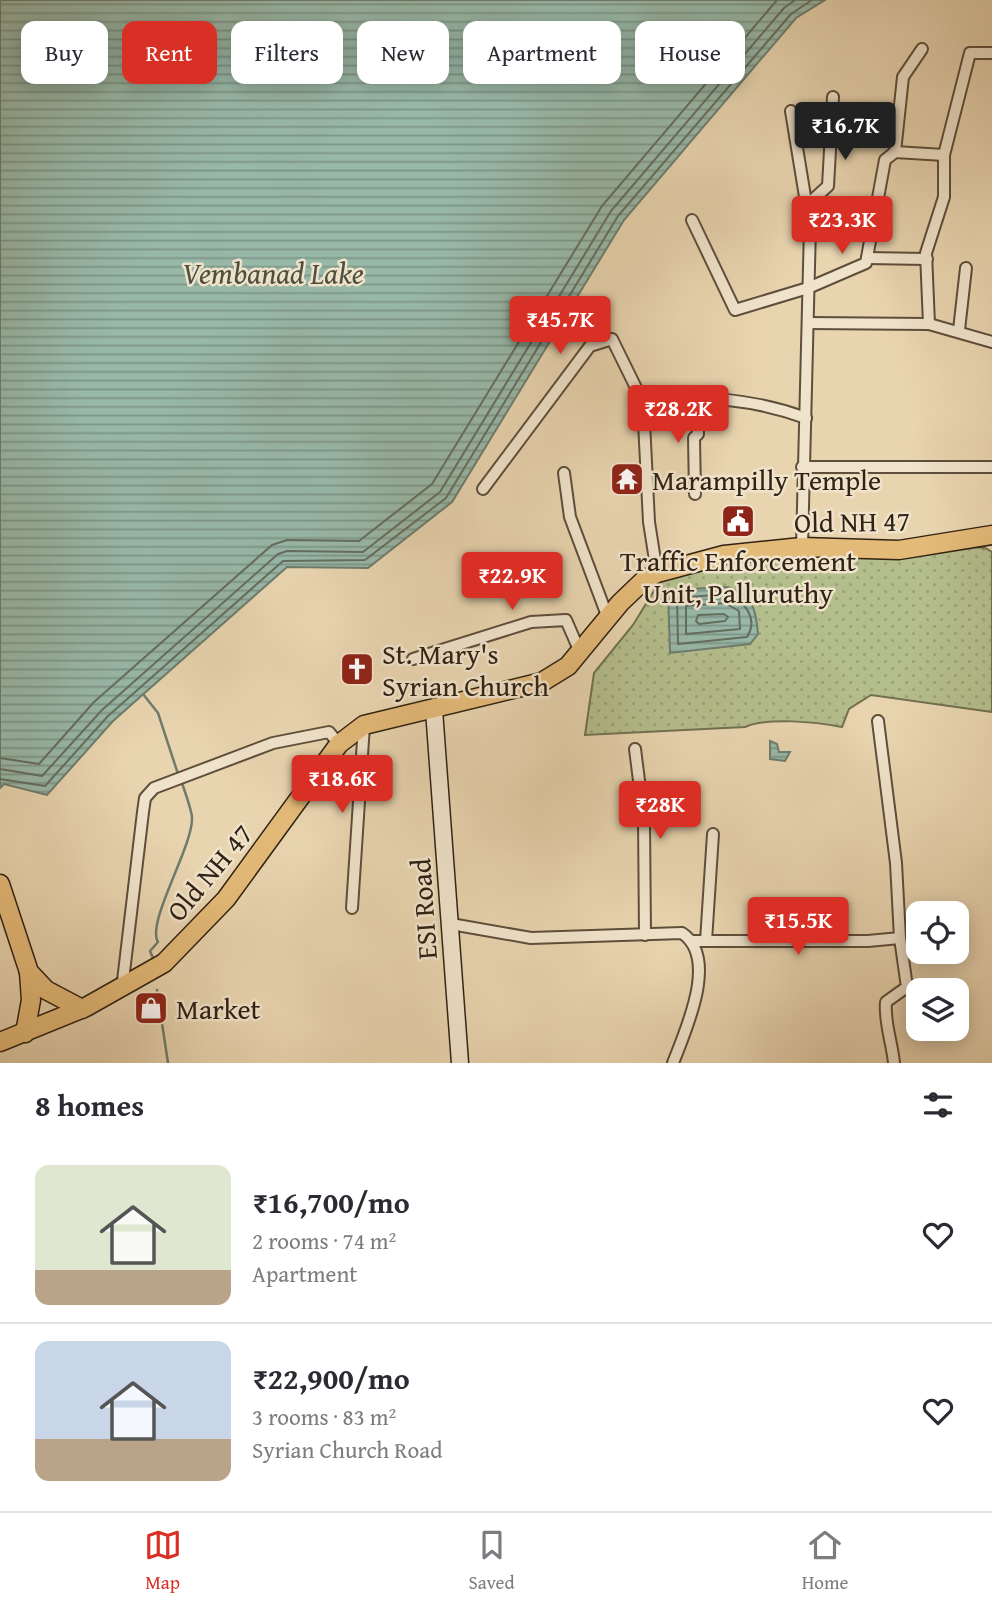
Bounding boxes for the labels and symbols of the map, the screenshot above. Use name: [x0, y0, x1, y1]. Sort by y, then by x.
pin: ₹16.7K: [788, 102, 902, 162]
pin: ₹23.3K: [785, 196, 899, 256]
water label: Vembanad Lake: [182, 251, 364, 295]
pin: ₹45.7K: [503, 296, 617, 356]
pin: ₹28.2K: [621, 386, 735, 445]
place label: Marampilly Temple: [652, 459, 881, 500]
temple icon: Marampilly Temple: [608, 460, 646, 498]
street label: Old NH 47: [794, 499, 910, 543]
public building icon: Traffic Enforcement Unit, Palluruthy: [719, 502, 757, 540]
place label: Traffic Enforcement Unit, Palluruthy: [620, 540, 856, 613]
pin: ₹22.9K: [455, 552, 569, 612]
place label: St. Mary's Syrian Church: [382, 633, 549, 706]
church icon: St. Mary's Syrian Church: [338, 650, 376, 688]
pin: ₹18.6K: [285, 756, 399, 815]
pin: ₹28K: [619, 782, 701, 841]
street label: Old NH 47: [156, 814, 262, 930]
street label: ESI Road: [399, 857, 447, 961]
pin: ₹15.5K: [741, 898, 855, 957]
place label: Market: [176, 988, 261, 1029]
shop icon: Market: [132, 989, 170, 1027]

